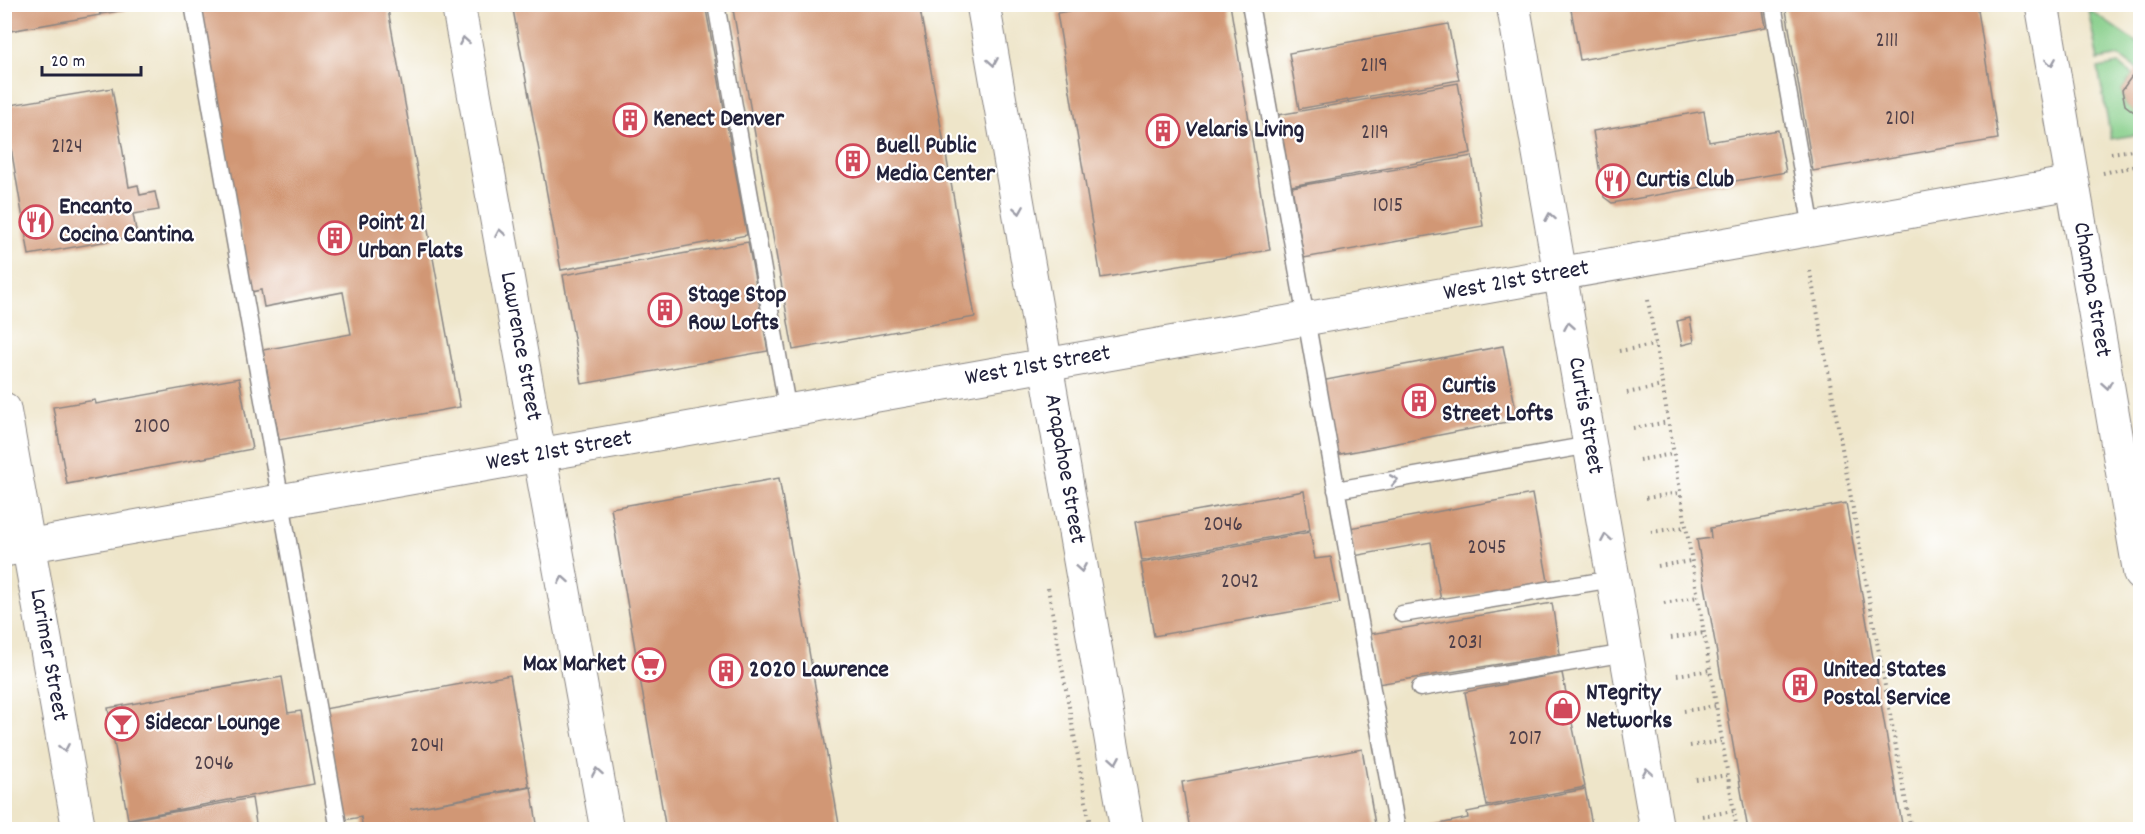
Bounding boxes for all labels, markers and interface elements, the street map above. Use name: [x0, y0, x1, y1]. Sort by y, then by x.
house number: 2111: [1876, 27, 1898, 57]
one-way arrow: [458, 36, 471, 46]
scale bar: [42, 39, 141, 77]
text: 20 m: [51, 50, 85, 75]
house number: 2119: [1360, 52, 1388, 82]
one-way arrow: [986, 57, 999, 67]
one-way arrow: [2045, 58, 2057, 67]
building icon: Kenect Denver: [612, 102, 648, 138]
place label: Kenect Denver: [653, 103, 785, 137]
house number: 2101: [1885, 105, 1915, 135]
building icon: Velaris Living: [1145, 113, 1181, 149]
place label: Velaris Living: [1186, 114, 1304, 148]
house number: 2119: [1361, 119, 1389, 149]
place label: Buell Public Media Center: [876, 130, 996, 192]
house number: 2124: [51, 133, 83, 163]
building icon: Buell Public Media Center: [835, 143, 871, 179]
restaurant icon: Curtis Club: [1595, 163, 1631, 199]
place label: Curtis Club: [1636, 164, 1734, 198]
place label: Encanto Cocina Cantina: [59, 191, 194, 253]
house number: 1015: [1373, 192, 1403, 222]
restaurant icon: Encanto Cocina Cantina: [18, 204, 54, 240]
one-way arrow: [1012, 204, 1025, 214]
place label: Point 21 Urban Flats: [358, 207, 463, 269]
one-way arrow: [1544, 212, 1557, 222]
building icon: Point 21 Urban Flats: [317, 220, 353, 256]
street label: Champa Street: [2063, 220, 2120, 360]
one-way arrow: [494, 228, 506, 238]
street label: West 21st Street: [1441, 252, 1592, 311]
street label: Lawrence Street: [490, 269, 550, 424]
place label: Stage Stop Row Lofts: [688, 279, 786, 341]
building icon: Stage Stop Row Lofts: [647, 292, 683, 328]
one-way arrow: [1564, 321, 1576, 330]
street label: West 21st Street: [962, 337, 1114, 396]
street label: Curtis Street: [1558, 355, 1612, 477]
place label: Curtis Street Lofts: [1442, 370, 1554, 432]
one-way arrow: [2100, 380, 2113, 390]
building icon: Curtis Street Lofts: [1401, 383, 1437, 419]
street label: Arapahoe Street: [1034, 391, 1094, 547]
house number: 2100: [134, 413, 170, 443]
street label: West 21st Street: [484, 422, 635, 481]
one-way arrow: [1389, 474, 1398, 486]
house number: 2046: [1203, 511, 1243, 541]
house number: 2045: [1467, 534, 1507, 564]
one-way arrow: [1601, 534, 1613, 543]
one-way arrow: [1075, 563, 1087, 573]
house number: 2042: [1221, 568, 1259, 598]
one-way arrow: [557, 575, 570, 585]
street label: Larimer Street: [19, 586, 76, 724]
house number: 2031: [1448, 629, 1482, 659]
supermarket icon: Max Market: [631, 647, 667, 683]
place label: Max Market: [523, 648, 626, 682]
building icon: 2020 Lawrence: [708, 653, 744, 689]
place label: 2020 Lawrence: [749, 654, 889, 688]
place label: United States Postal Service: [1823, 654, 1951, 716]
building icon: United States Postal Service: [1782, 667, 1818, 703]
place label: NTegrity Networks: [1586, 677, 1672, 739]
shop icon: NTegrity Networks: [1545, 690, 1581, 726]
bar icon: Sidecar Lounge: [104, 706, 140, 742]
place label: Sidecar Lounge: [145, 707, 281, 741]
house number: 2017: [1508, 725, 1542, 755]
house number: 2041: [410, 732, 444, 762]
one-way arrow: [58, 743, 70, 753]
house number: 2046: [194, 750, 234, 780]
one-way arrow: [1108, 755, 1121, 765]
one-way arrow: [591, 767, 604, 777]
one-way arrow: [1641, 767, 1654, 777]

